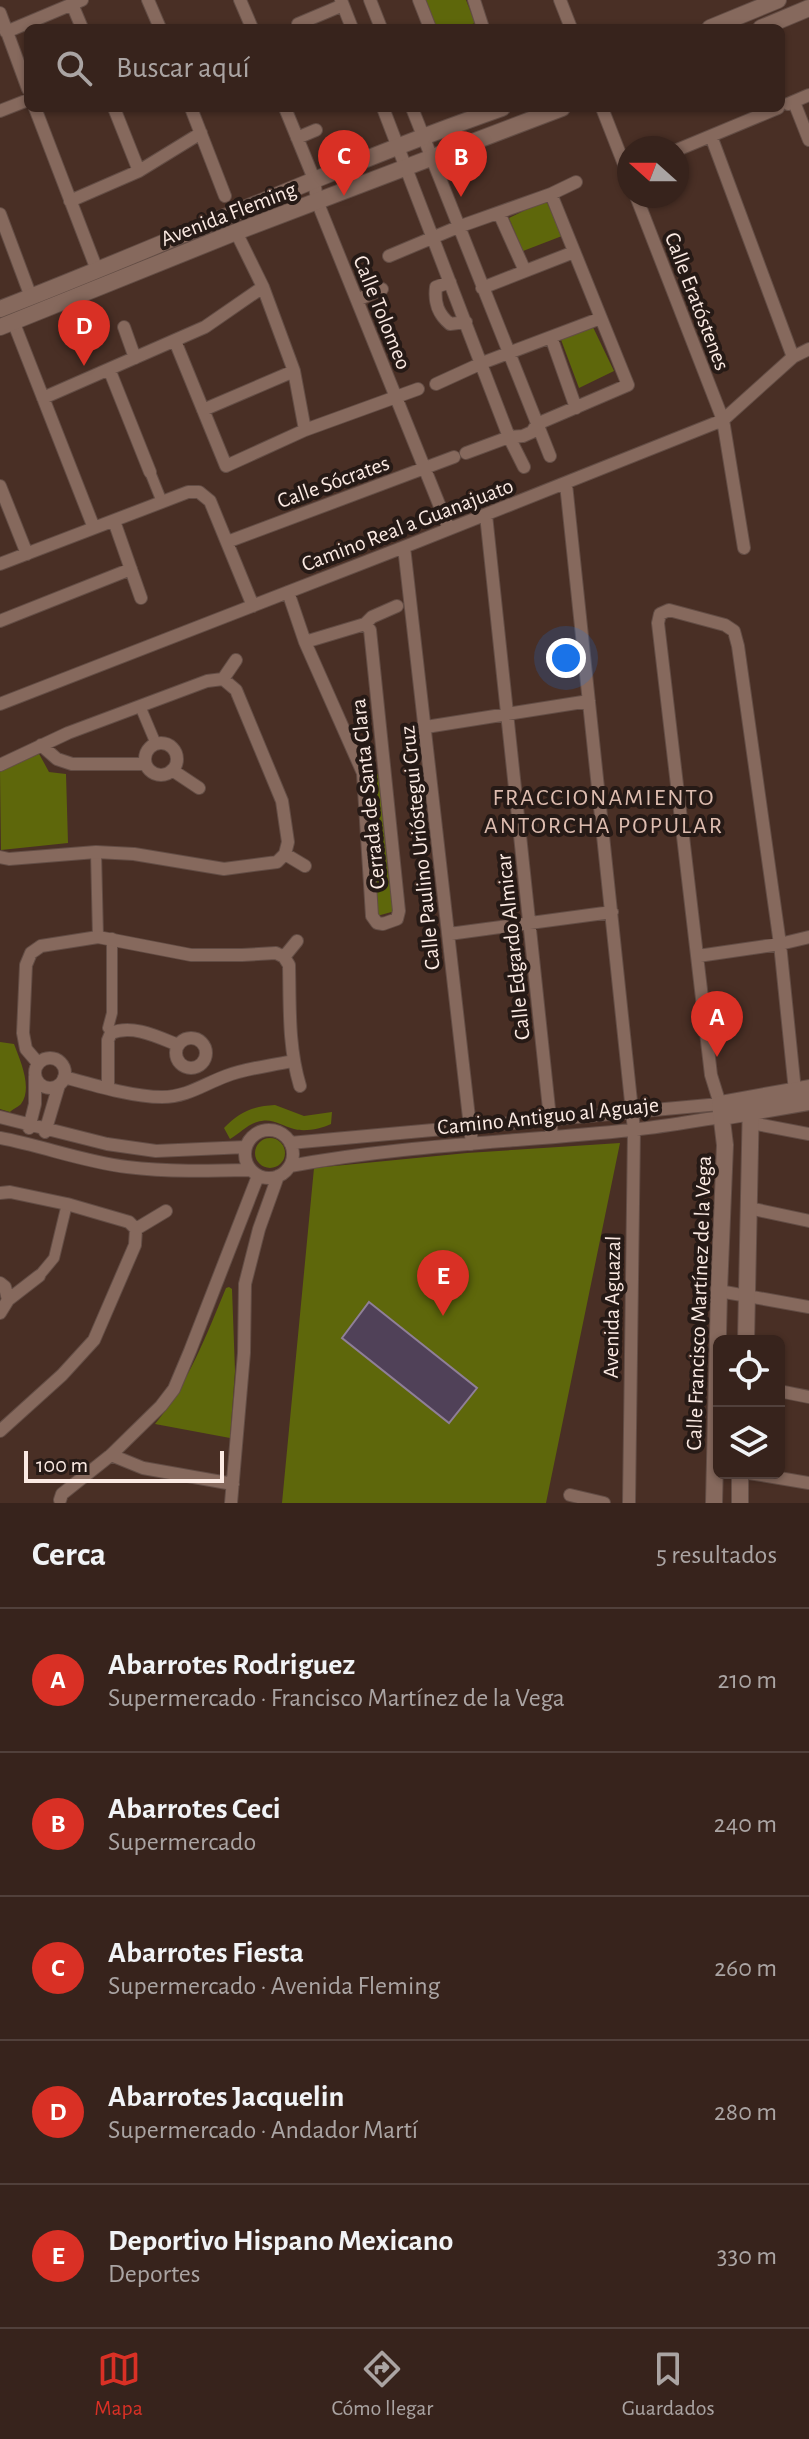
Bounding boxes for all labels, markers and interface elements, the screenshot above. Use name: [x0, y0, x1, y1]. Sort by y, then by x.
search box: [24, 24, 785, 112]
icon: search: [52, 46, 96, 90]
text: Buscar aquí: [116, 53, 250, 83]
pin: C: [318, 130, 370, 196]
pin: B: [435, 131, 487, 197]
north arrow: [617, 136, 689, 208]
street label: Avenida Fleming: [157, 178, 299, 250]
street label: Calle Eratóstenes: [661, 229, 733, 373]
street label: Calle Tolomeo: [349, 252, 415, 373]
pin: D: [58, 300, 110, 366]
street label: Calle Sócrates: [274, 452, 392, 512]
street label: Camino Real a Guanajuato: [298, 474, 516, 575]
your location: [546, 638, 586, 678]
street label: Cerrada de Santa Clara: [347, 697, 389, 890]
street label: Calle Paulino Urióstegui Cruz: [396, 725, 444, 971]
district label: FRACCIONAMIENTO ANTORCHA POPULAR: [484, 786, 724, 838]
street label: Calle Edgardo Almicar: [492, 853, 534, 1041]
pin: A: [691, 991, 743, 1057]
street label: Camino Antiguo al Aguaje: [436, 1093, 660, 1139]
street label: Calle Francisco Martínez de la Vega: [683, 1155, 715, 1451]
street label: Avenida Aguazal: [600, 1235, 624, 1379]
pin: E: [417, 1250, 469, 1316]
map controls: [713, 1335, 785, 1479]
button: locate: [713, 1335, 785, 1407]
button: layers: [713, 1407, 785, 1479]
scale bar: [24, 1447, 224, 1483]
text: 100 m: [36, 1454, 88, 1476]
text: Cerca: [32, 1538, 106, 1572]
text: 5 resultados: [656, 1542, 777, 1568]
text: Abarrotes Rodriguez: [108, 1650, 355, 1680]
text: A: [50, 1667, 66, 1693]
text: 210 m: [717, 1667, 777, 1693]
text: Supermercado · Francisco Martínez de la Vega: [108, 1685, 565, 1711]
text: Abarrotes Ceci: [108, 1794, 281, 1824]
text: B: [50, 1811, 66, 1837]
text: 240 m: [714, 1811, 777, 1837]
text: Supermercado: [108, 1829, 256, 1855]
text: Abarrotes Fiesta: [108, 1938, 304, 1968]
text: C: [51, 1955, 65, 1981]
text: 260 m: [714, 1955, 777, 1981]
text: Supermercado · Avenida Fleming: [108, 1973, 440, 1999]
text: Abarrotes Jacquelin: [108, 2082, 344, 2112]
text: D: [49, 2099, 67, 2125]
text: 280 m: [714, 2099, 777, 2125]
text: Supermercado · Andador Martí: [108, 2117, 418, 2143]
text: Deportivo Hispano Mexicano: [108, 2226, 453, 2256]
text: E: [51, 2243, 65, 2269]
text: 330 m: [717, 2243, 777, 2269]
text: Deportes: [108, 2261, 200, 2287]
tab: Mapa: [94, 2347, 143, 2421]
tab: Cómo llegar: [331, 2347, 433, 2421]
tab: Guardados: [622, 2347, 715, 2421]

